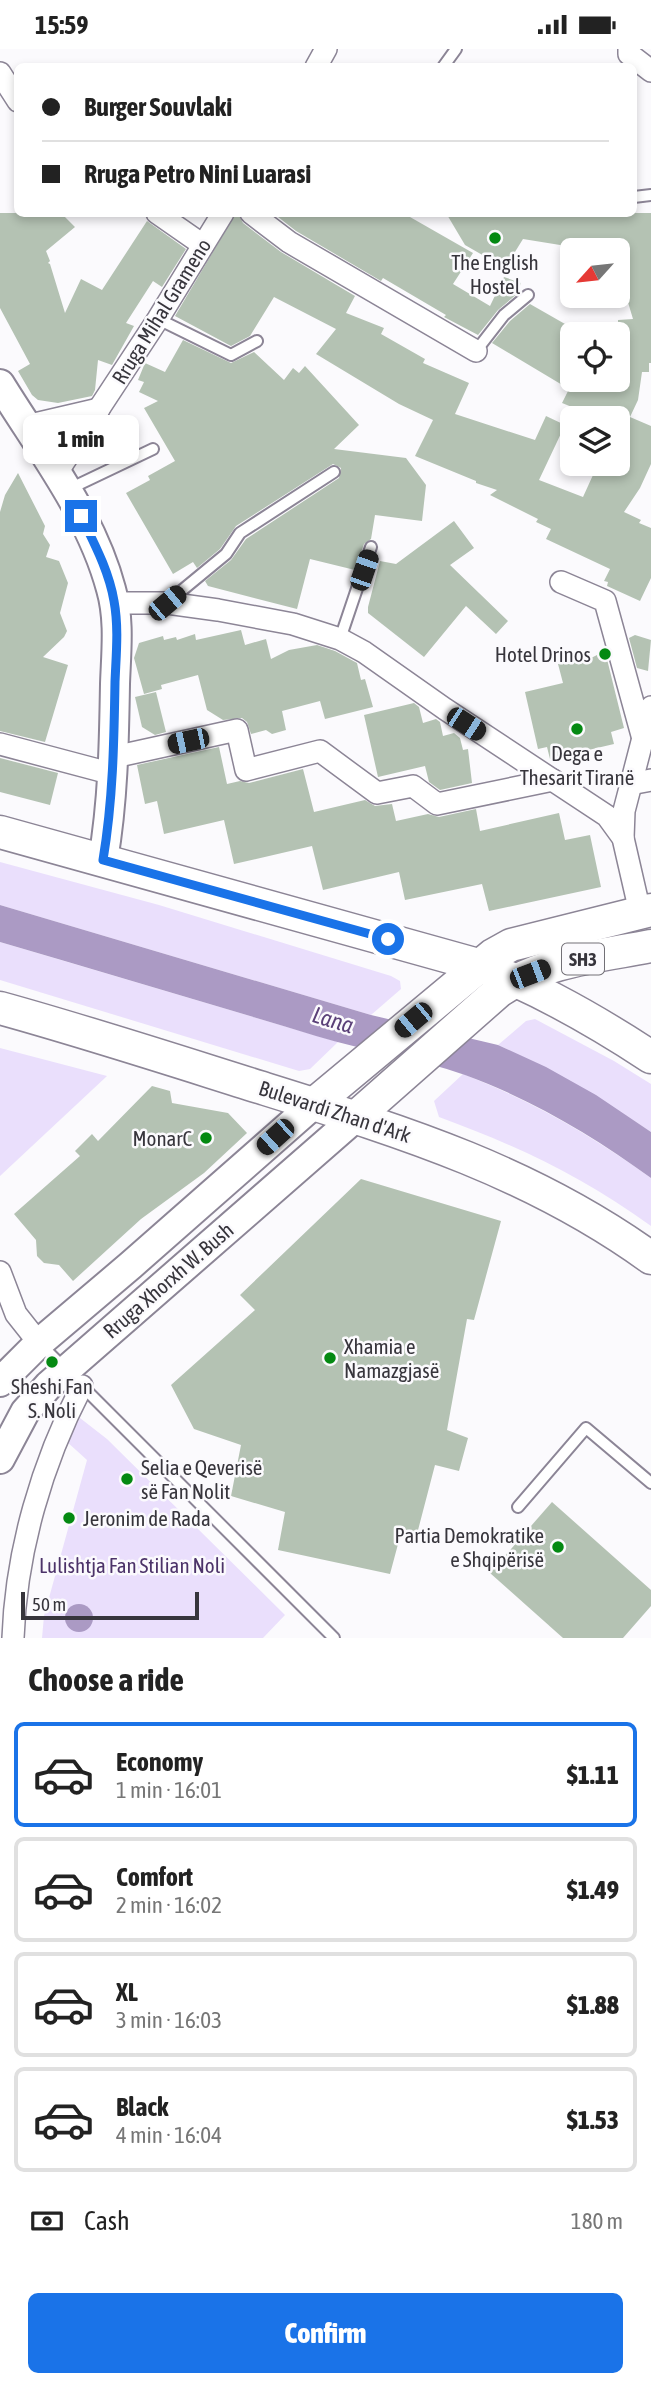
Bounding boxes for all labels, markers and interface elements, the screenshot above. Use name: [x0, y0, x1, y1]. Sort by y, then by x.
text: 15:59: [35, 10, 89, 40]
text: Burger Souvlaki: [84, 92, 232, 122]
text: Rruga Petro Nini Luarasi: [84, 159, 311, 189]
marker: The English Hostel: [487, 230, 503, 246]
street label: Rruga Mihal Grameno: [107, 234, 215, 388]
north arrow: [560, 238, 630, 308]
map controls: [560, 238, 630, 476]
place label: The English Hostel: [451, 250, 539, 298]
button: locate: [560, 322, 630, 392]
button: layers: [560, 406, 630, 476]
callout: 1 min: [23, 414, 139, 463]
text: 1 min: [58, 426, 104, 452]
route end: [65, 500, 97, 532]
car: [348, 547, 381, 593]
car: [145, 581, 190, 625]
place label: Hotel Drinos: [495, 642, 591, 666]
marker: Hotel Drinos: [597, 646, 613, 662]
car: [443, 704, 490, 744]
marker: Dega e Thesarit Tiranë: [569, 721, 585, 737]
car: [166, 726, 211, 756]
place label: Dega e Thesarit Tiranë: [520, 741, 634, 789]
route start: [372, 923, 404, 955]
road number: SH3: [562, 943, 604, 975]
car: [507, 957, 554, 991]
car: [391, 998, 436, 1042]
water label: Lana: [309, 1002, 357, 1039]
street label: Bulevardi Zhan d'Ark: [256, 1075, 414, 1147]
car: [253, 1115, 298, 1159]
place label: MonarC: [132, 1126, 193, 1150]
marker: MonarC: [198, 1130, 214, 1146]
street label: Rruga Xhorxh W. Bush: [98, 1217, 238, 1343]
place label: Xhamia e Namazgjasë: [344, 1334, 439, 1382]
marker: Xhamia e Namazgjasë: [322, 1350, 338, 1366]
marker: Sheshi Fan S. Noli: [44, 1354, 60, 1370]
place label: Sheshi Fan S. Noli: [11, 1374, 93, 1422]
place label: Selia e Qeverisë së Fan Nolit: [141, 1455, 262, 1503]
marker: Selia e Qeverisë së Fan Nolit: [119, 1471, 135, 1487]
place label: Jeronim de Rada: [83, 1506, 211, 1530]
marker: Jeronim de Rada: [61, 1510, 77, 1526]
place label: Partia Demokratike e Shqipërisë: [395, 1523, 544, 1571]
marker: Partia Demokratike e Shqipërisë: [550, 1539, 566, 1555]
park label: Lulishtja Fan Stilian Noli: [39, 1553, 225, 1577]
scale bar: [21, 1589, 200, 1621]
text: 50 m: [32, 1593, 66, 1615]
text: Choose a ride: [28, 1661, 184, 1698]
icon: car: [32, 1743, 95, 1806]
text: Economy: [116, 1747, 203, 1777]
text: $1.11: [567, 1760, 619, 1790]
text: 1 min · 16:01: [116, 1777, 222, 1803]
icon: car: [32, 1858, 95, 1921]
text: Comfort: [116, 1862, 193, 1892]
text: $1.49: [567, 1875, 619, 1905]
text: 2 min · 16:02: [116, 1892, 222, 1918]
icon: car: [32, 1973, 95, 2036]
text: XL: [116, 1977, 138, 2007]
text: $1.88: [567, 1990, 619, 2020]
text: 3 min · 16:03: [116, 2007, 222, 2033]
icon: car: [32, 2088, 95, 2151]
text: Black: [116, 2092, 168, 2122]
text: $1.53: [567, 2105, 619, 2135]
text: 4 min · 16:04: [116, 2122, 222, 2148]
icon: cash: [28, 2202, 66, 2240]
text: Cash: [84, 2206, 130, 2236]
text: 180 m: [571, 2208, 623, 2234]
button: Confirm: [28, 2293, 623, 2373]

